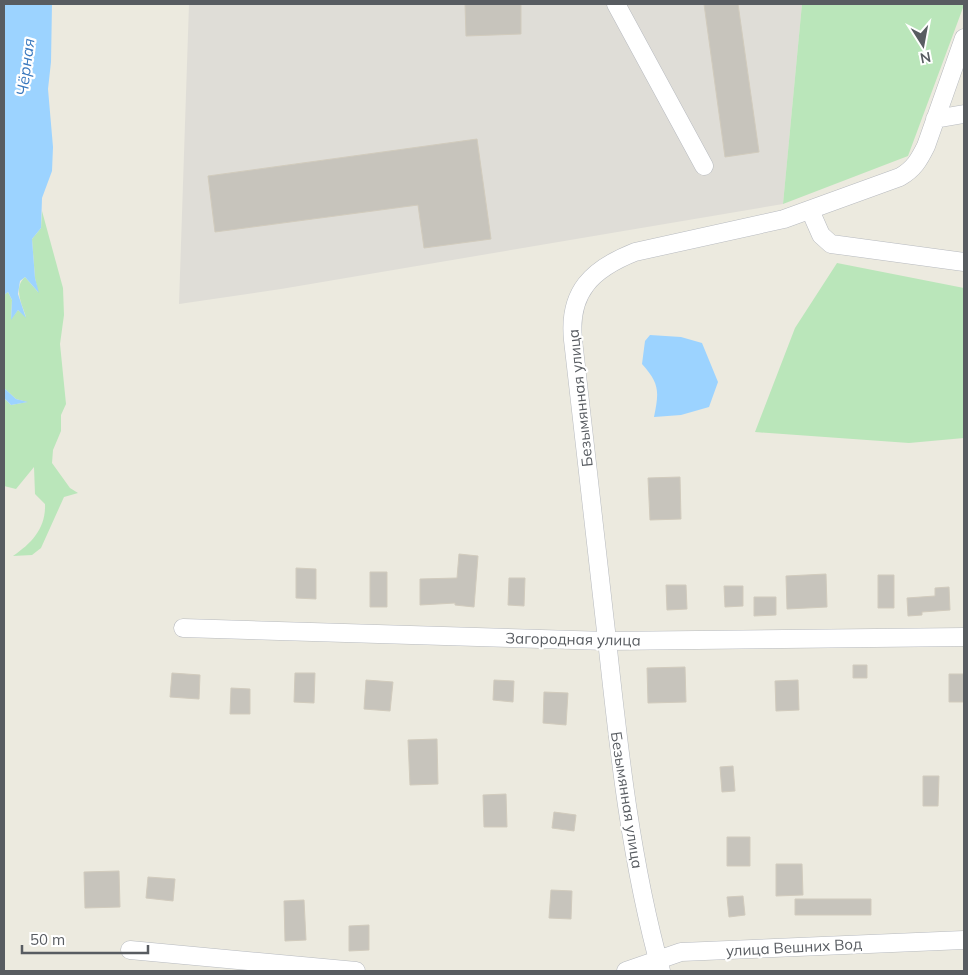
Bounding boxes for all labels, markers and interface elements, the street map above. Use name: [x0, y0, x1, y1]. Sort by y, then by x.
north arrow: [898, 20, 948, 70]
water label: Чёрная: [12, 37, 38, 97]
text: N: [919, 48, 932, 68]
street label: Безымянная улица: [563, 328, 597, 468]
street label: Загородная улица: [505, 628, 641, 650]
street label: Безымянная улица: [607, 730, 647, 870]
scale bar: [22, 922, 149, 954]
text: 50 m: [30, 930, 65, 949]
street label: улица Вешних Вод: [725, 934, 863, 960]

